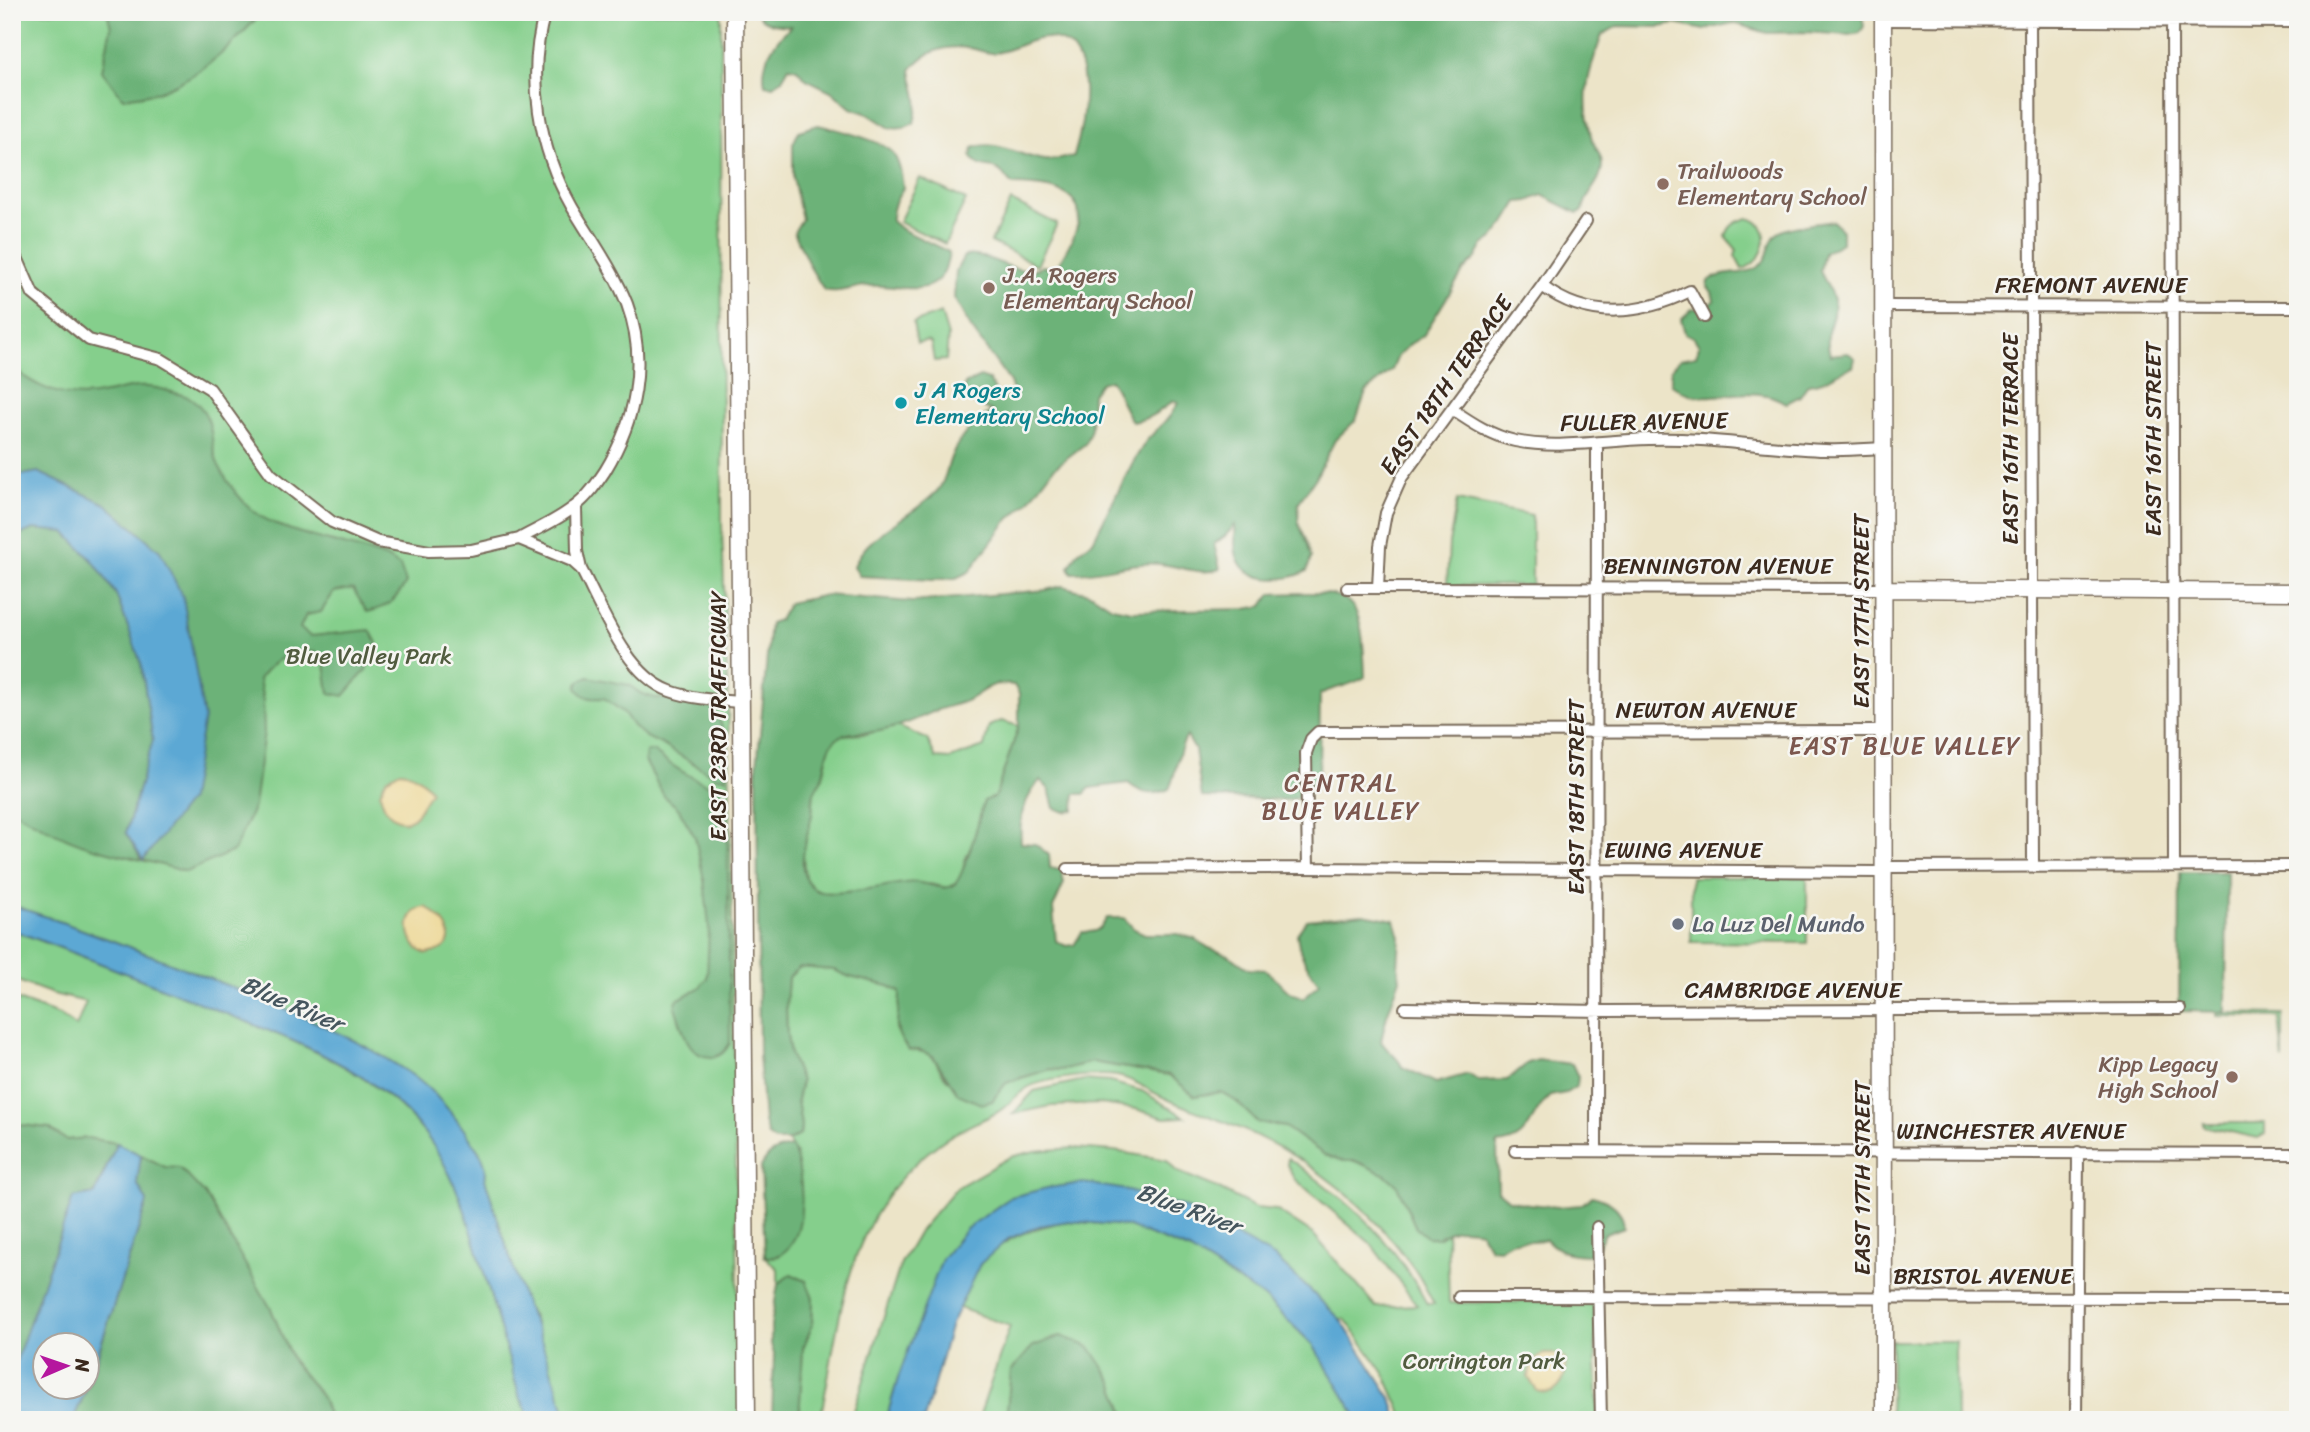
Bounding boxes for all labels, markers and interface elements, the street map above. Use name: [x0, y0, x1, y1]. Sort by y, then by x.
place label: Trailwoods Elementary School: [1677, 151, 1867, 218]
marker: Trailwoods Elementary School: [1655, 176, 1671, 192]
place label: J.A. Rogers Elementary School: [1002, 255, 1193, 322]
street label: FREMONT AVENUE: [1995, 265, 2188, 306]
marker: J.A. Rogers Elementary School: [981, 280, 997, 296]
street label: EAST 18TH TERRACE: [1368, 285, 1524, 484]
street label: EAST 16TH TERRACE: [1990, 332, 2031, 545]
street label: EAST 16TH STREET: [2133, 340, 2174, 536]
place label: J A Rogers Elementary School: [914, 370, 1105, 437]
marker: J A Rogers Elementary School: [893, 395, 909, 411]
street label: FULLER AVENUE: [1560, 400, 1729, 444]
street label: EAST 17TH STREET: [1841, 512, 1882, 708]
street label: BENNINGTON AVENUE: [1603, 546, 1834, 587]
street label: EAST 23RD TRAFFICWAY: [698, 590, 739, 841]
park label: Blue Valley Park: [286, 636, 452, 677]
street label: NEWTON AVENUE: [1616, 690, 1797, 731]
street label: EAST 18TH STREET: [1556, 698, 1597, 895]
district label: EAST BLUE VALLEY: [1789, 725, 2021, 767]
district label: CENTRAL BLUE VALLEY: [1262, 762, 1420, 832]
street label: EWING AVENUE: [1604, 830, 1763, 871]
place label: La Luz Del Mundo: [1692, 904, 1865, 945]
marker: La Luz Del Mundo: [1670, 916, 1686, 932]
water label: Blue River: [234, 964, 354, 1046]
street label: CAMBRIDGE AVENUE: [1685, 970, 1903, 1011]
place label: Kipp Legacy High School: [2098, 1044, 2218, 1111]
marker: Kipp Legacy High School: [2224, 1069, 2240, 1085]
street label: EAST 17TH STREET: [1842, 1079, 1883, 1275]
street label: WINCHESTER AVENUE: [1896, 1111, 2127, 1152]
water label: Blue River: [1131, 1171, 1251, 1249]
street label: BRISTOL AVENUE: [1893, 1256, 2074, 1297]
north arrow: [32, 1330, 102, 1400]
park label: Corrington Park: [1403, 1341, 1565, 1382]
text: N: [66, 1357, 99, 1373]

